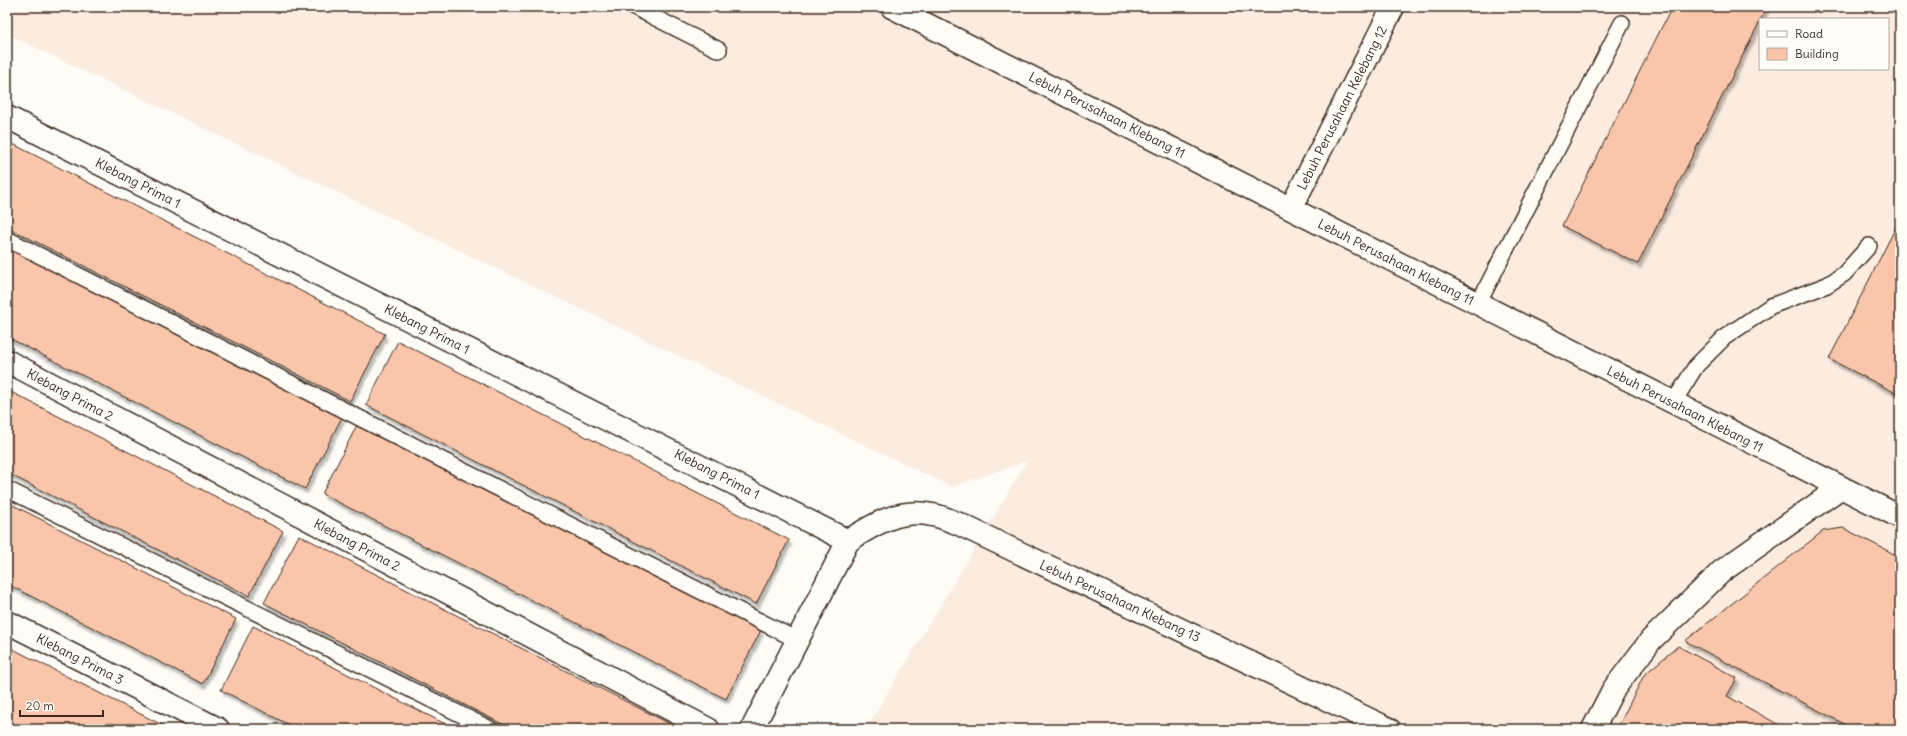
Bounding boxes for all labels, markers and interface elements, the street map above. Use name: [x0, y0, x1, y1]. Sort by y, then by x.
legend: [1759, 18, 1889, 70]
street label: Lebuh Perusahaan Kelebang 12: [1293, 23, 1391, 193]
text: Road: [1795, 26, 1823, 41]
text: Building: [1795, 46, 1839, 61]
street label: Lebuh Perusahaan Klebang 11: [1026, 68, 1188, 162]
street label: Klebang Prima 1: [92, 154, 184, 212]
street label: Lebuh Perusahaan Klebang 11: [1315, 215, 1477, 309]
street label: Klebang Prima 1: [381, 300, 473, 358]
street label: Lebuh Perusahaan Klebang 11: [1604, 362, 1766, 456]
street label: Klebang Prima 2: [24, 365, 116, 425]
street label: Klebang Prima 1: [671, 445, 763, 503]
street label: Klebang Prima 2: [311, 515, 403, 575]
street label: Lebuh Perusahaan Klebang 13: [1037, 556, 1203, 646]
street label: Klebang Prima 3: [33, 630, 127, 688]
scale bar: [20, 692, 103, 718]
text: 20 m: [26, 698, 54, 713]

